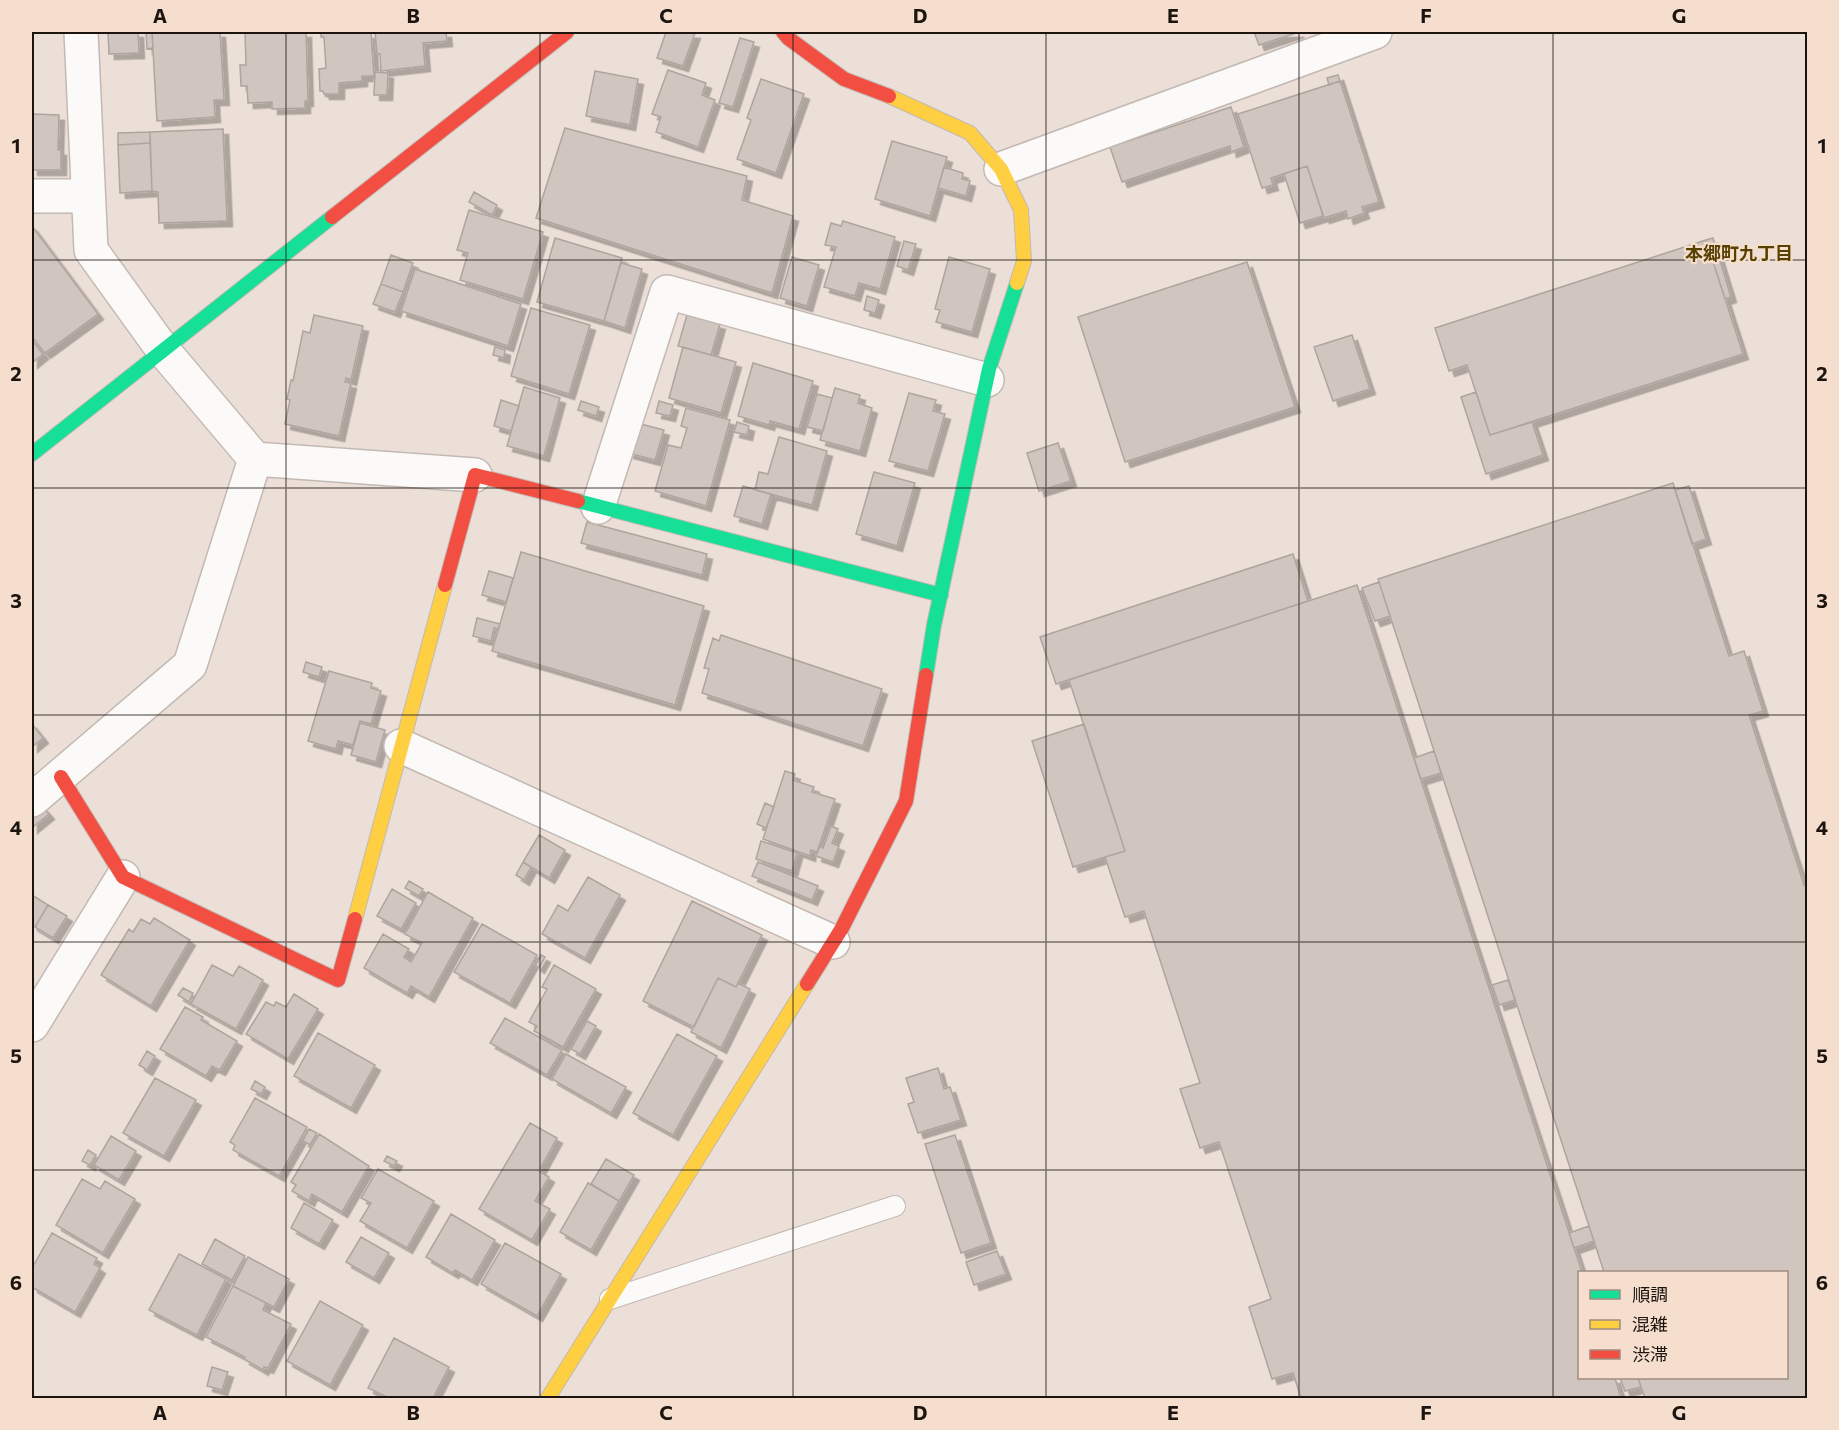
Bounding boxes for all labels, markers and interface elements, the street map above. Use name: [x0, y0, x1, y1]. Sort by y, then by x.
text: A: [153, 3, 167, 27]
text: B: [406, 3, 420, 27]
text: C: [659, 3, 673, 27]
text: D: [913, 3, 927, 27]
text: E: [1167, 3, 1179, 27]
text: F: [1420, 3, 1432, 27]
text: G: [1672, 3, 1686, 27]
text: 1: [11, 133, 21, 157]
text: 1: [1817, 133, 1827, 157]
district label: 本郷町九丁目: [1685, 242, 1793, 264]
text: 2: [10, 361, 22, 385]
text: 2: [1816, 361, 1828, 385]
text: 3: [10, 588, 22, 612]
text: 3: [1816, 588, 1828, 612]
text: 4: [10, 815, 22, 839]
text: 4: [1816, 815, 1828, 839]
text: 5: [10, 1043, 22, 1067]
text: 5: [1816, 1043, 1828, 1067]
text: 6: [10, 1270, 22, 1294]
text: 6: [1816, 1270, 1828, 1294]
legend: [1578, 1271, 1788, 1379]
text: 順調: [1632, 1283, 1668, 1305]
text: 混雑: [1632, 1313, 1668, 1335]
text: 渋滞: [1632, 1343, 1668, 1365]
text: A: [153, 1400, 167, 1424]
text: B: [406, 1400, 420, 1424]
text: C: [659, 1400, 673, 1424]
text: D: [913, 1400, 927, 1424]
text: E: [1167, 1400, 1179, 1424]
text: F: [1420, 1400, 1432, 1424]
text: G: [1672, 1400, 1686, 1424]

